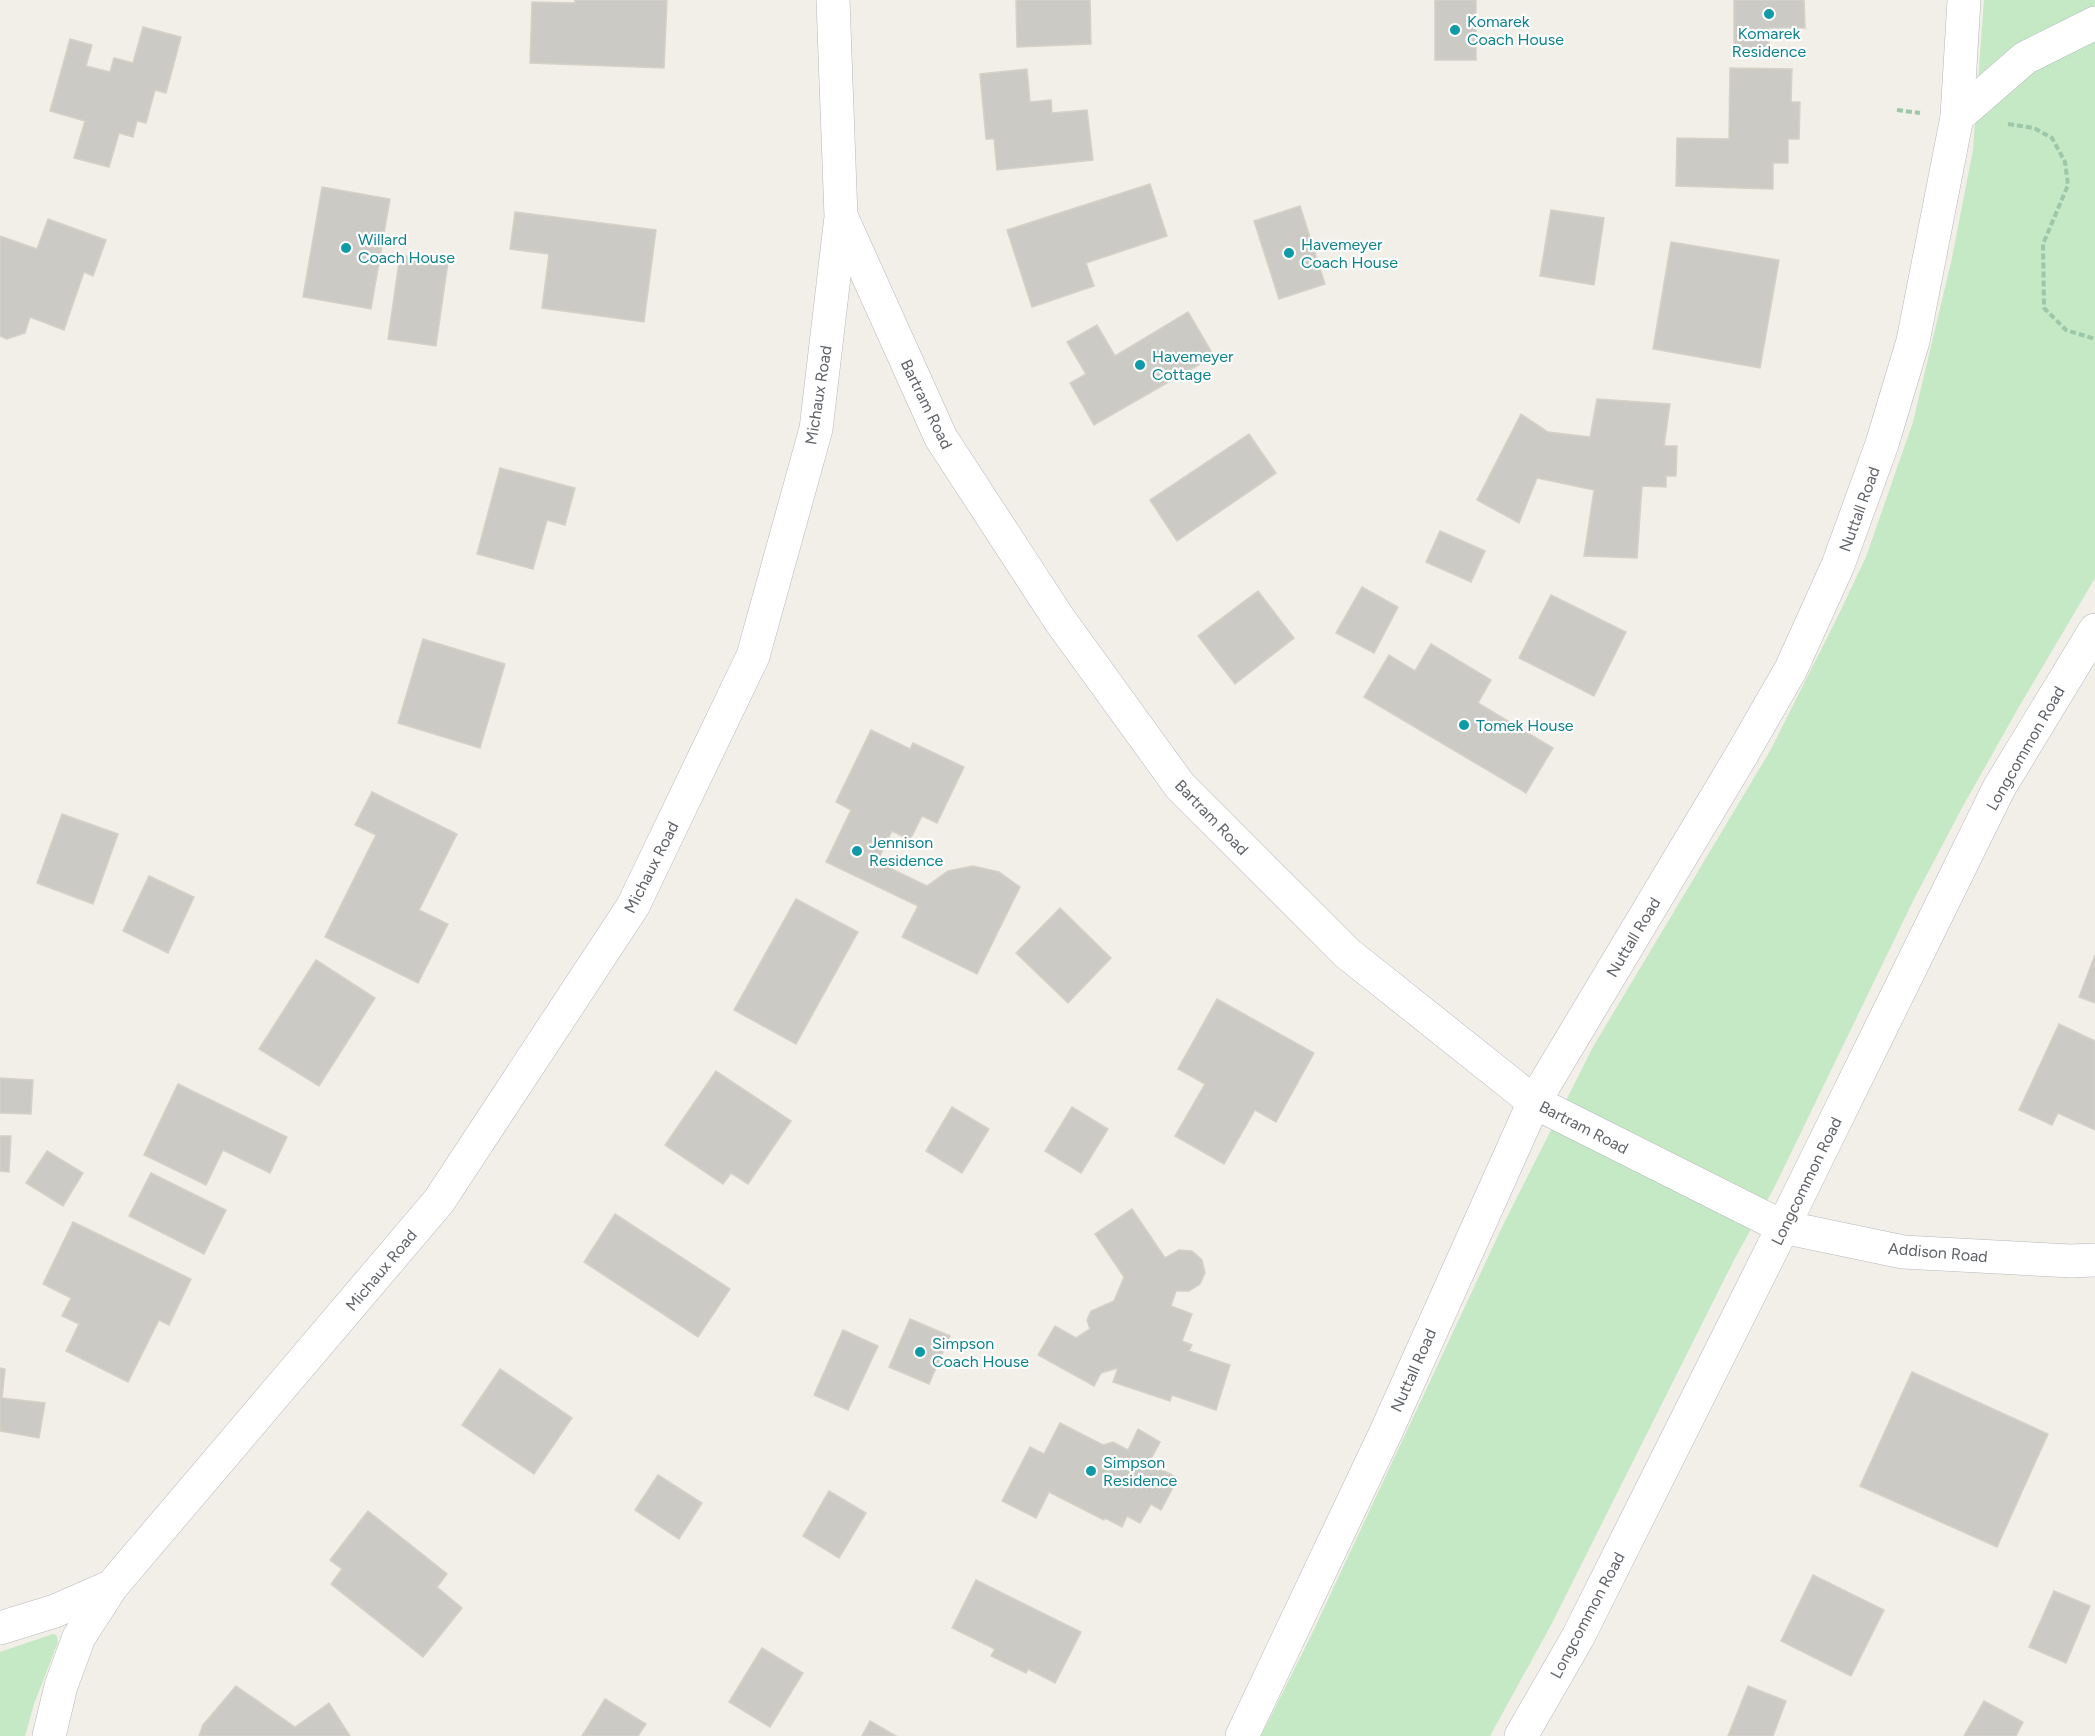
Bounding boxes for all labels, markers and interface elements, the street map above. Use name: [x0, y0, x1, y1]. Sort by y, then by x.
marker: Komarek Residence: [1762, 7, 1776, 21]
place label: Komarek Coach House: [1467, 12, 1564, 49]
marker: Komarek Coach House: [1448, 23, 1462, 37]
place label: Komarek Residence: [1732, 24, 1806, 61]
place label: Willard Coach House: [358, 230, 455, 267]
place label: Havemeyer Coach House: [1301, 235, 1398, 272]
marker: Willard Coach House: [339, 241, 353, 255]
marker: Havemeyer Coach House: [1282, 246, 1296, 260]
street label: Michaux Road: [801, 344, 836, 446]
place label: Havemeyer Cottage: [1152, 347, 1234, 384]
street label: Bartram Road: [897, 356, 956, 452]
marker: Havemeyer Cottage: [1133, 358, 1147, 372]
street label: Nuttall Road: [1835, 464, 1884, 554]
street label: Longcommon Road: [1982, 683, 2069, 814]
place label: Tomek House: [1476, 716, 1574, 735]
marker: Tomek House: [1457, 718, 1471, 732]
street label: Bartram Road: [1171, 776, 1252, 859]
street label: Michaux Road: [620, 818, 683, 916]
place label: Jennison Residence: [869, 833, 944, 870]
marker: Jennison Residence: [850, 844, 864, 858]
street label: Nuttall Road: [1602, 894, 1665, 980]
street label: Bartram Road: [1536, 1097, 1631, 1158]
street label: Longcommon Road: [1767, 1114, 1846, 1248]
street label: Michaux Road: [342, 1226, 421, 1315]
street label: Addison Road: [1887, 1239, 1988, 1266]
street label: Nuttall Road: [1387, 1326, 1440, 1415]
place label: Simpson Coach House: [932, 1334, 1029, 1371]
marker: Simpson Coach House: [913, 1345, 927, 1359]
place label: Simpson Residence: [1103, 1453, 1178, 1490]
marker: Simpson Residence: [1084, 1464, 1098, 1478]
street label: Longcommon Road: [1546, 1549, 1629, 1682]

